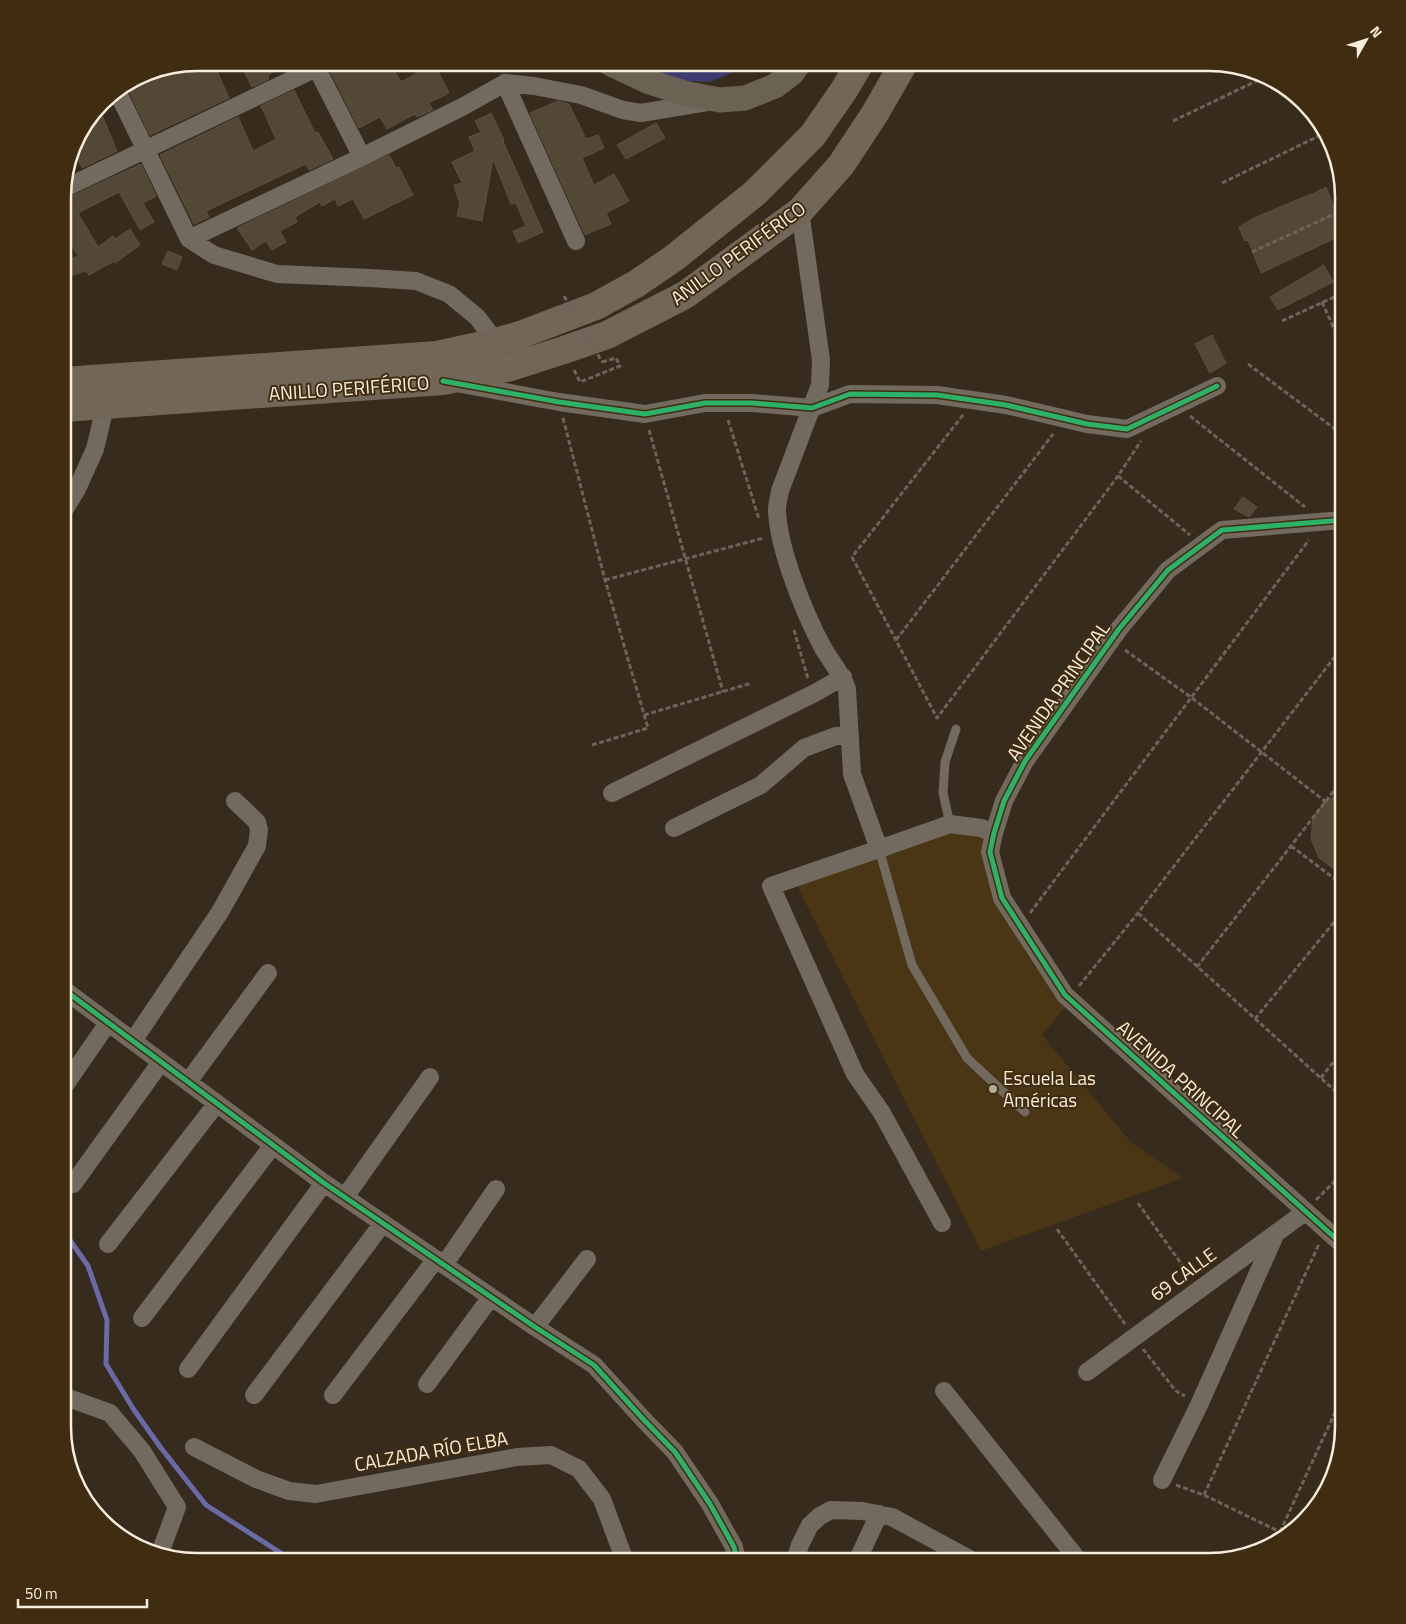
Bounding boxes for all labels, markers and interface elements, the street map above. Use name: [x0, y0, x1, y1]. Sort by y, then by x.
north arrow: [1341, 15, 1391, 65]
text: N: [1365, 21, 1388, 42]
street label: ANILLO PERIFÉRICO: [664, 194, 811, 312]
street label: ANILLO PERIFÉRICO: [268, 367, 430, 408]
street label: AVENIDA PRINCIPAL: [999, 615, 1116, 766]
street label: AVENIDA PRINCIPAL: [1111, 1013, 1252, 1144]
place label: Escuela Las Américas: [1003, 1063, 1096, 1114]
marker: Escuela Las Américas: [987, 1083, 999, 1095]
street label: 69 CALLE: [1144, 1240, 1222, 1308]
street label: CALZADA RÍO ELBA: [352, 1423, 510, 1478]
scale bar: [18, 1576, 146, 1608]
text: 50 m: [25, 1582, 58, 1605]

